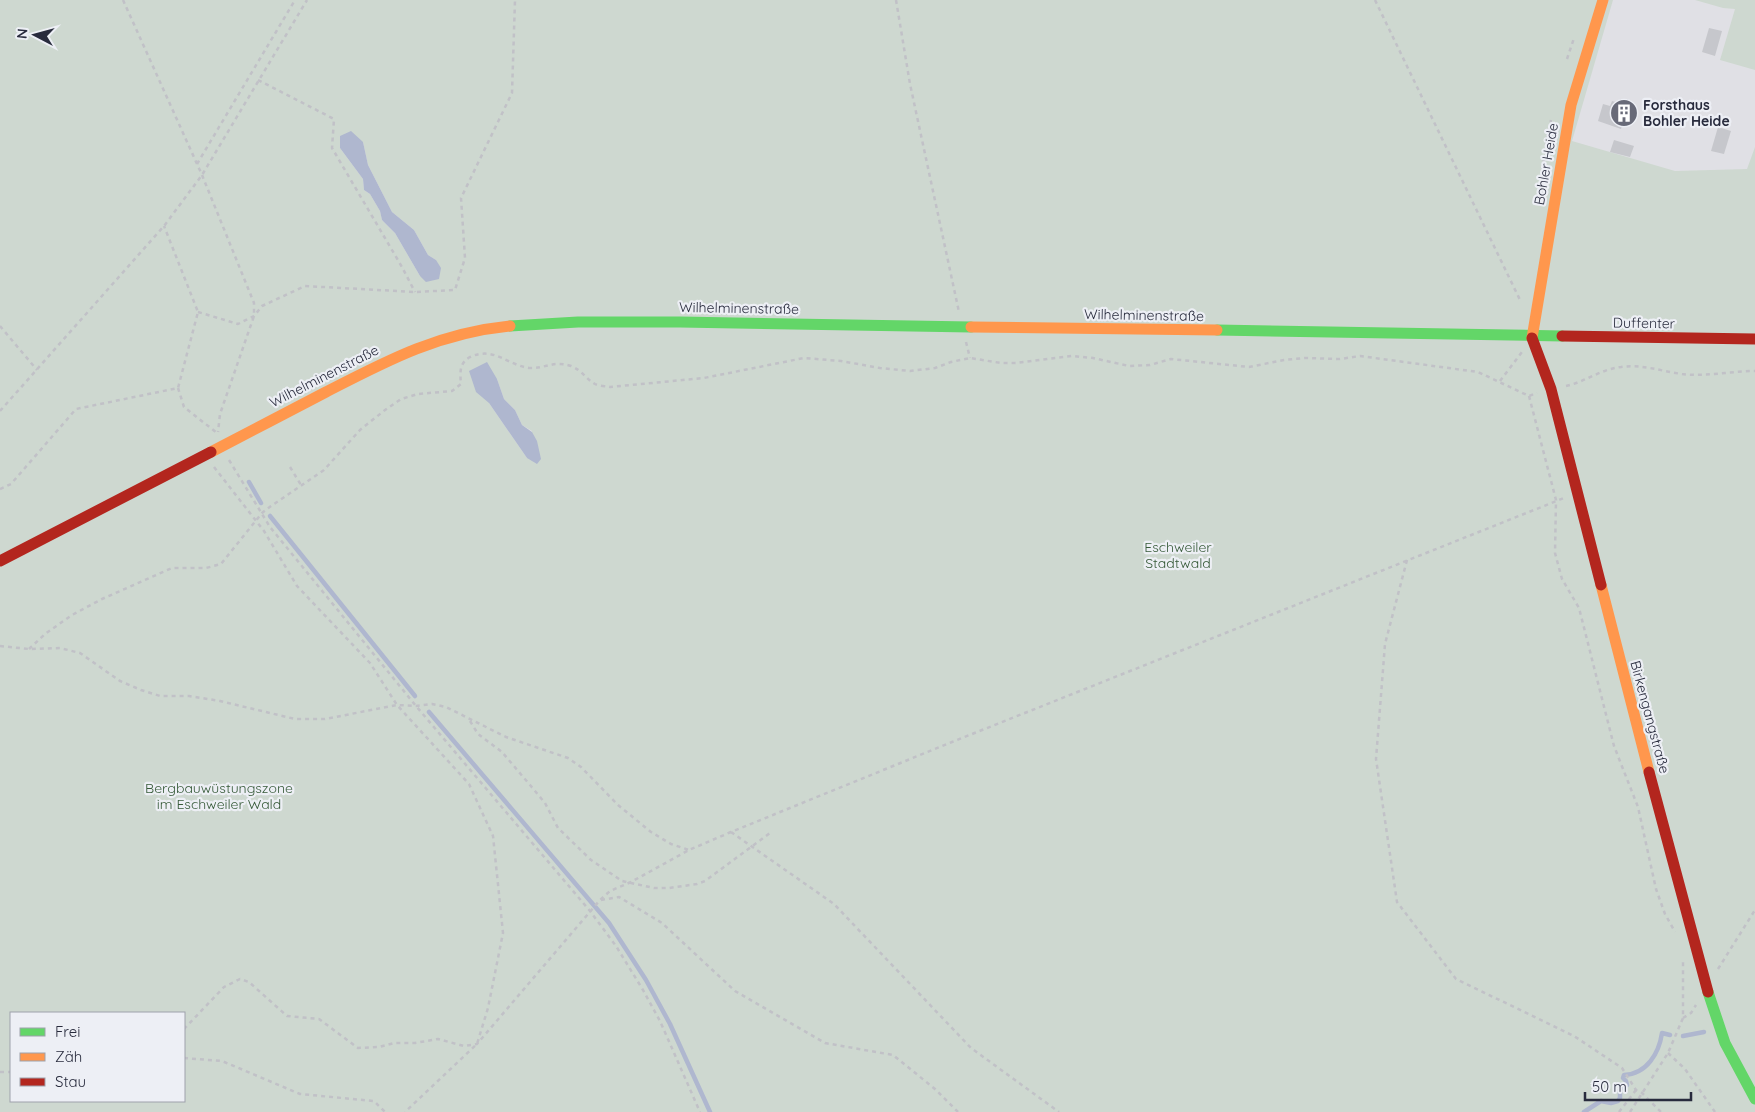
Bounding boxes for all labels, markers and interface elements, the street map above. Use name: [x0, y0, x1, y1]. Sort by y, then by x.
north arrow: [10, 10, 60, 60]
text: N: [13, 28, 32, 40]
place label: Forsthaus Bohler Heide: [1643, 96, 1730, 130]
building icon: Forsthaus Bohler Heide: [1609, 98, 1639, 128]
street label: Bohler Heide: [1530, 121, 1562, 206]
street label: Wilhelminenstraße: [679, 298, 799, 318]
street label: Wilhelminenstraße: [1084, 305, 1204, 325]
street label: Duffenter: [1613, 313, 1676, 333]
street label: Wilhelminenstraße: [266, 341, 382, 411]
park label: Eschweiler Stadtwald: [1144, 538, 1212, 572]
street label: Birkengangstraße: [1626, 659, 1674, 775]
park label: Bergbauwüstungszone im Eschweiler Wald: [145, 779, 293, 813]
legend: [10, 1012, 185, 1102]
text: Frei: [55, 1022, 81, 1041]
text: Zäh: [55, 1047, 82, 1066]
scale bar: [1585, 1070, 1691, 1102]
text: Stau: [55, 1072, 86, 1091]
text: 50 m: [1592, 1077, 1627, 1096]

